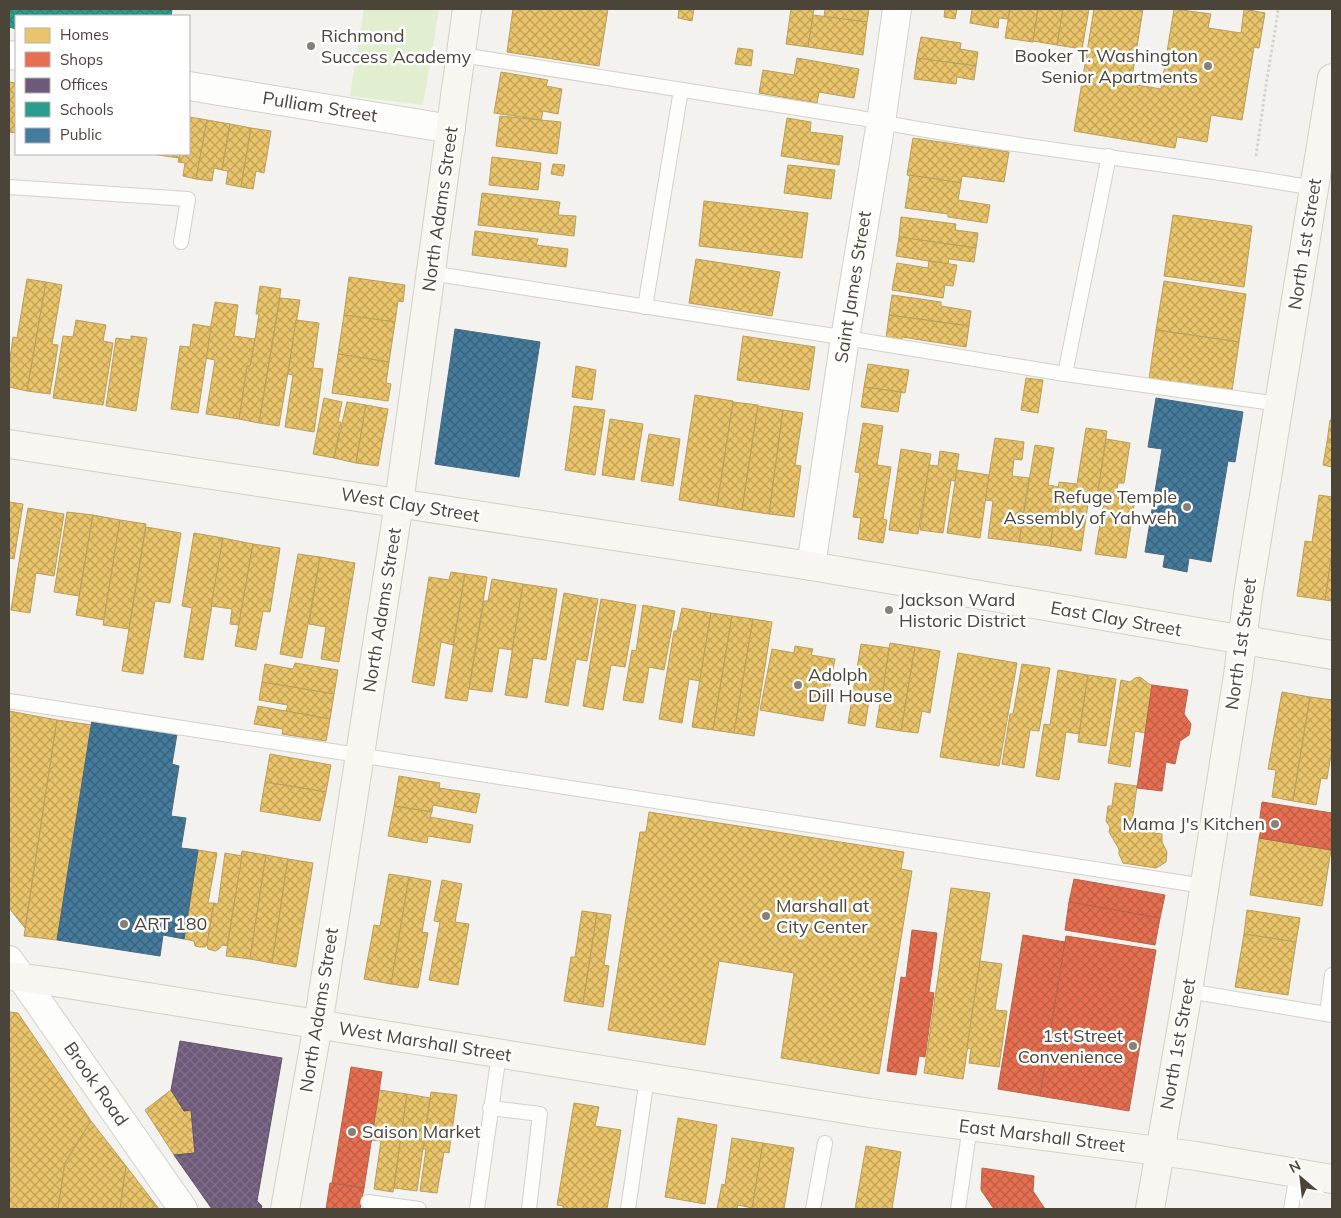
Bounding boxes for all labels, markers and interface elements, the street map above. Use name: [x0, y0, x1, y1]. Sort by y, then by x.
legend: [15, 15, 190, 155]
place label: Richmond Success Academy: [321, 24, 471, 68]
text: Homes: [60, 25, 109, 44]
marker: Richmond Success Academy: [305, 40, 317, 52]
place label: Booker T. Washington Senior Apartments: [1015, 44, 1198, 88]
text: Shops: [60, 50, 103, 69]
marker: Booker T. Washington Senior Apartments: [1202, 60, 1214, 72]
text: Offices: [60, 75, 108, 94]
street label: Pulliam Street: [261, 86, 379, 127]
text: Schools: [60, 100, 114, 119]
text: Public: [60, 125, 102, 144]
street label: North Adams Street: [417, 125, 462, 293]
street label: North 1st Street: [1283, 177, 1326, 311]
street label: Saint James Street: [829, 209, 876, 365]
street label: West Clay Street: [339, 482, 481, 527]
place label: Refuge Temple Assembly of Yahweh: [1003, 485, 1177, 529]
marker: Refuge Temple Assembly of Yahweh: [1181, 501, 1193, 513]
street label: North Adams Street: [357, 526, 406, 694]
street label: North 1st Street: [1220, 577, 1261, 711]
place label: Jackson Ward Historic District: [899, 588, 1026, 632]
street label: East Clay Street: [1049, 596, 1183, 641]
marker: Jackson Ward Historic District: [883, 604, 895, 616]
place label: Adolph Dill House: [808, 663, 892, 707]
marker: Adolph Dill House: [792, 679, 804, 691]
place label: Mama J's Kitchen: [1122, 812, 1265, 835]
marker: Mama J's Kitchen: [1269, 818, 1281, 830]
place label: Marshall at City Center: [776, 894, 869, 938]
marker: Marshall at City Center: [760, 910, 772, 922]
place label: ART 180: [134, 912, 207, 935]
marker: ART 180: [118, 918, 130, 930]
street label: North Adams Street: [294, 926, 343, 1094]
street label: North 1st Street: [1155, 977, 1200, 1111]
street label: West Marshall Street: [337, 1016, 513, 1067]
place label: 1st Street Convenience: [1018, 1024, 1123, 1068]
street label: Brook Road: [59, 1037, 134, 1130]
marker: 1st Street Convenience: [1127, 1040, 1139, 1052]
street label: East Marshall Street: [958, 1114, 1126, 1157]
place label: Saison Market: [362, 1120, 481, 1143]
marker: Saison Market: [346, 1126, 358, 1138]
north arrow: [1276, 1153, 1326, 1203]
text: N: [1286, 1156, 1304, 1177]

